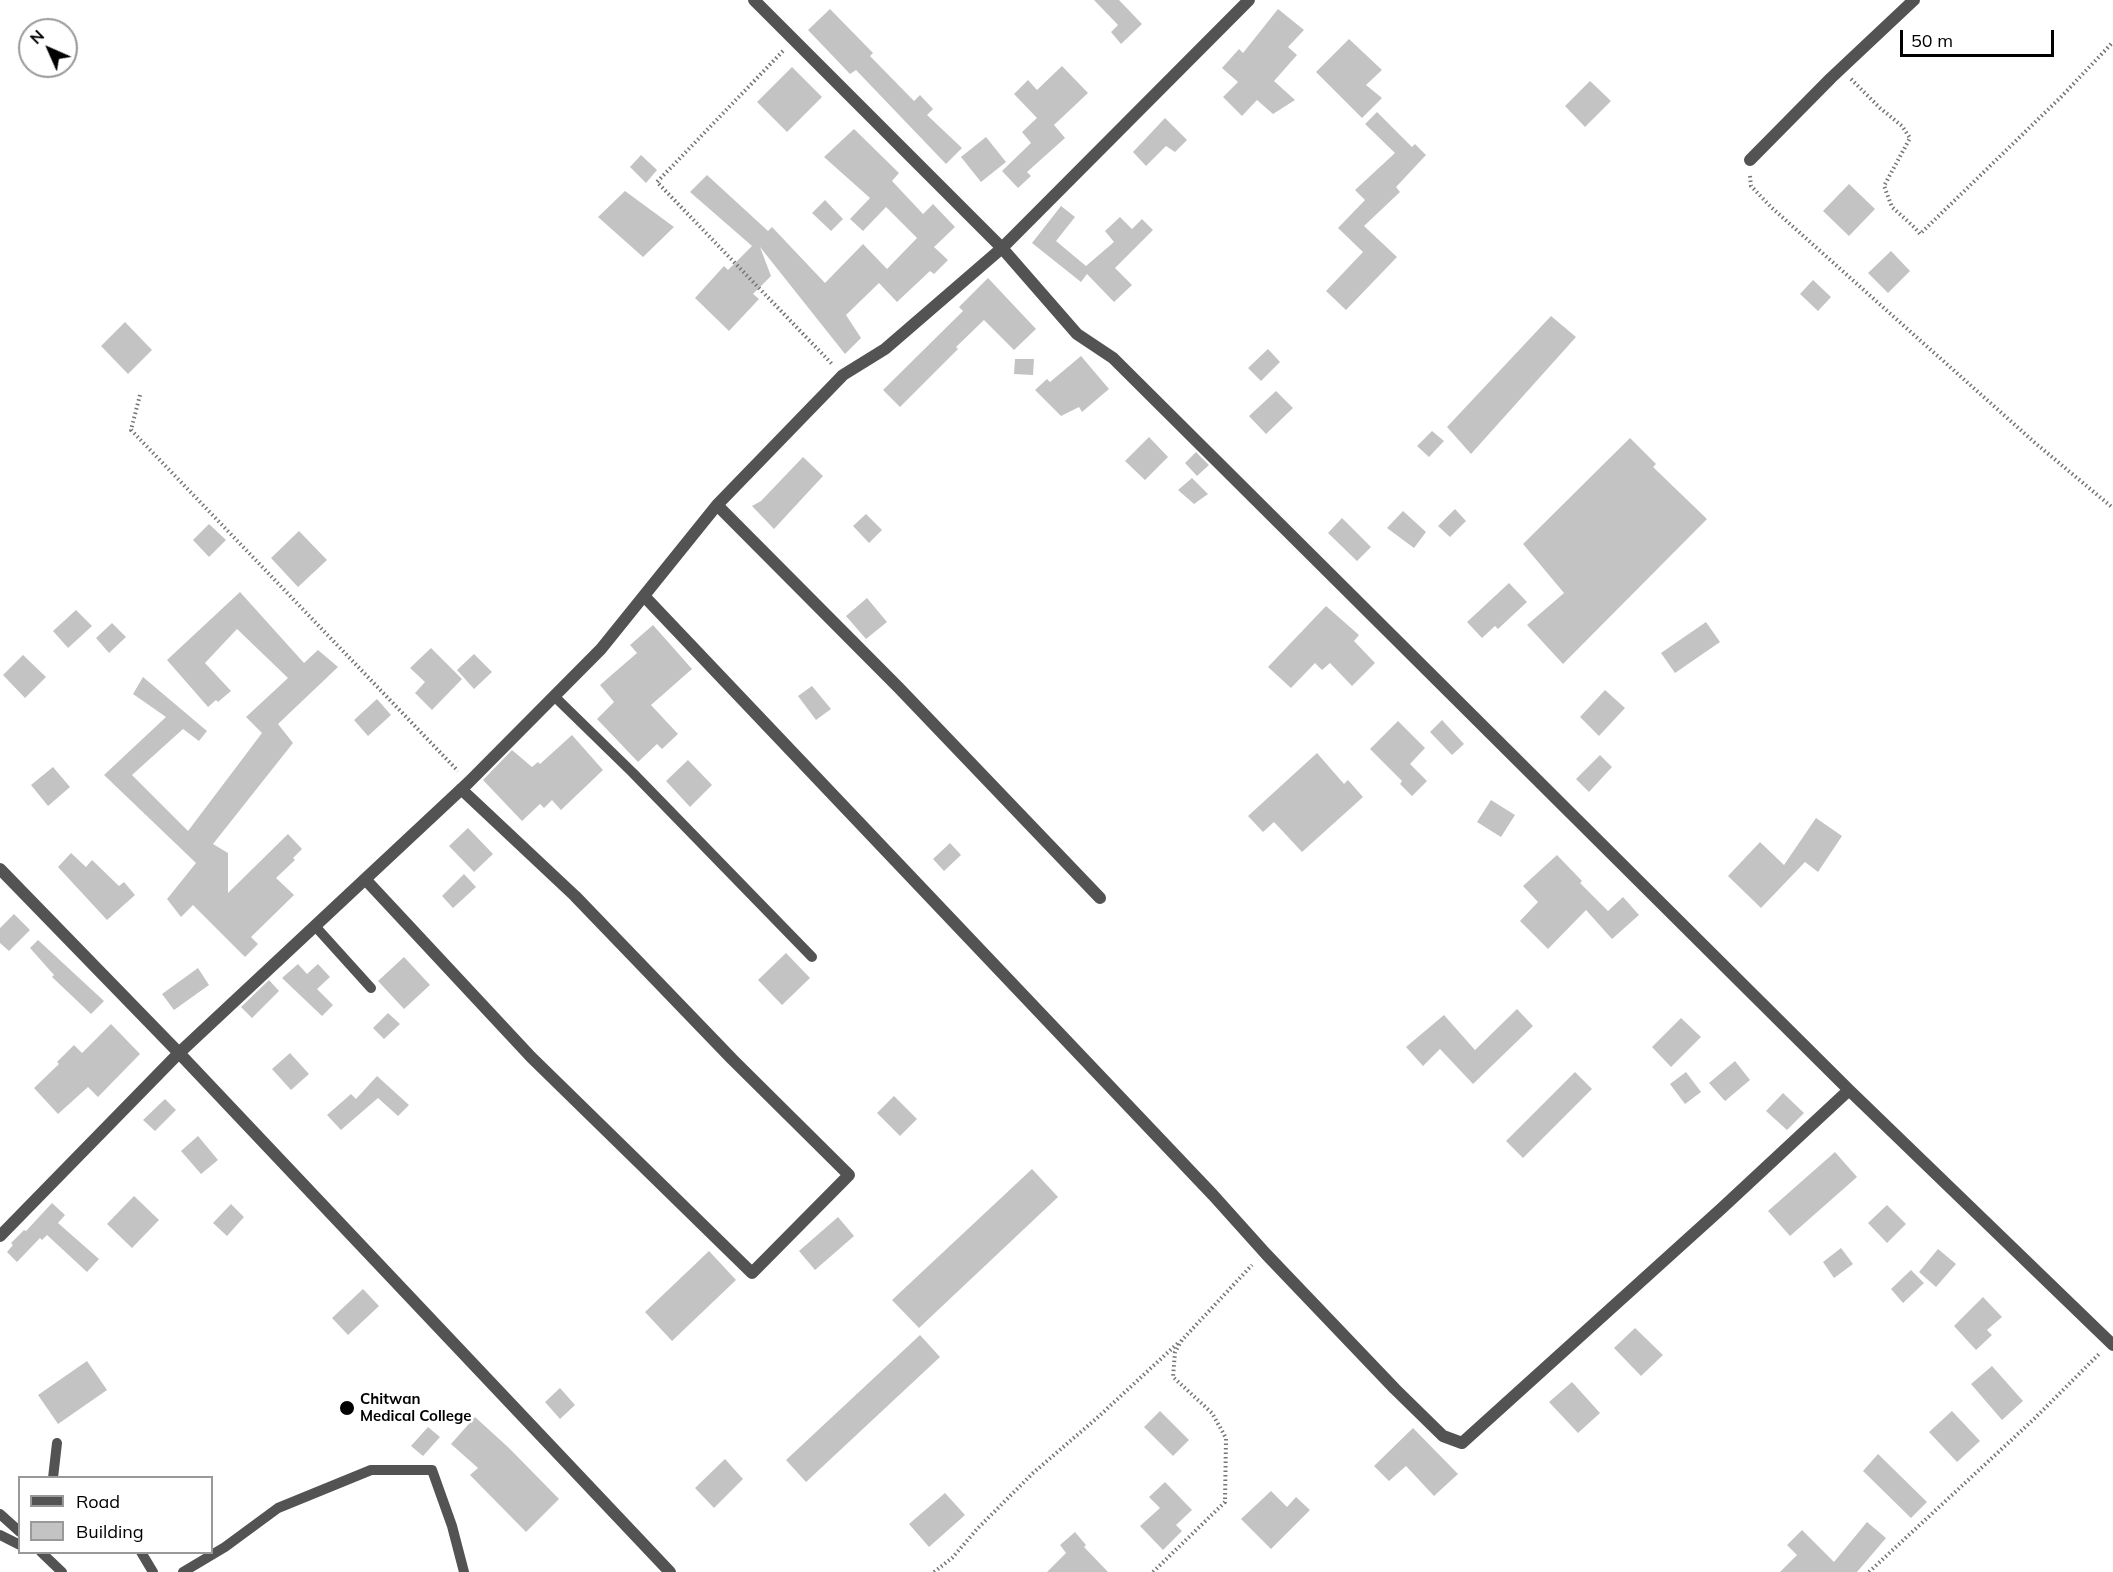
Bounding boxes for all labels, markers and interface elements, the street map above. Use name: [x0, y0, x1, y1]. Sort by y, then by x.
north arrow: [18, 18, 78, 78]
scale bar: [1903, 18, 2058, 56]
text: N: [25, 25, 48, 48]
text: 50 m: [1911, 29, 1953, 52]
place label: Chitwan Medical College: [360, 1390, 472, 1425]
marker: Chitwan Medical College: [338, 1399, 356, 1417]
legend: [18, 1476, 213, 1554]
text: Road: [76, 1490, 120, 1513]
text: Building: [76, 1520, 144, 1543]

